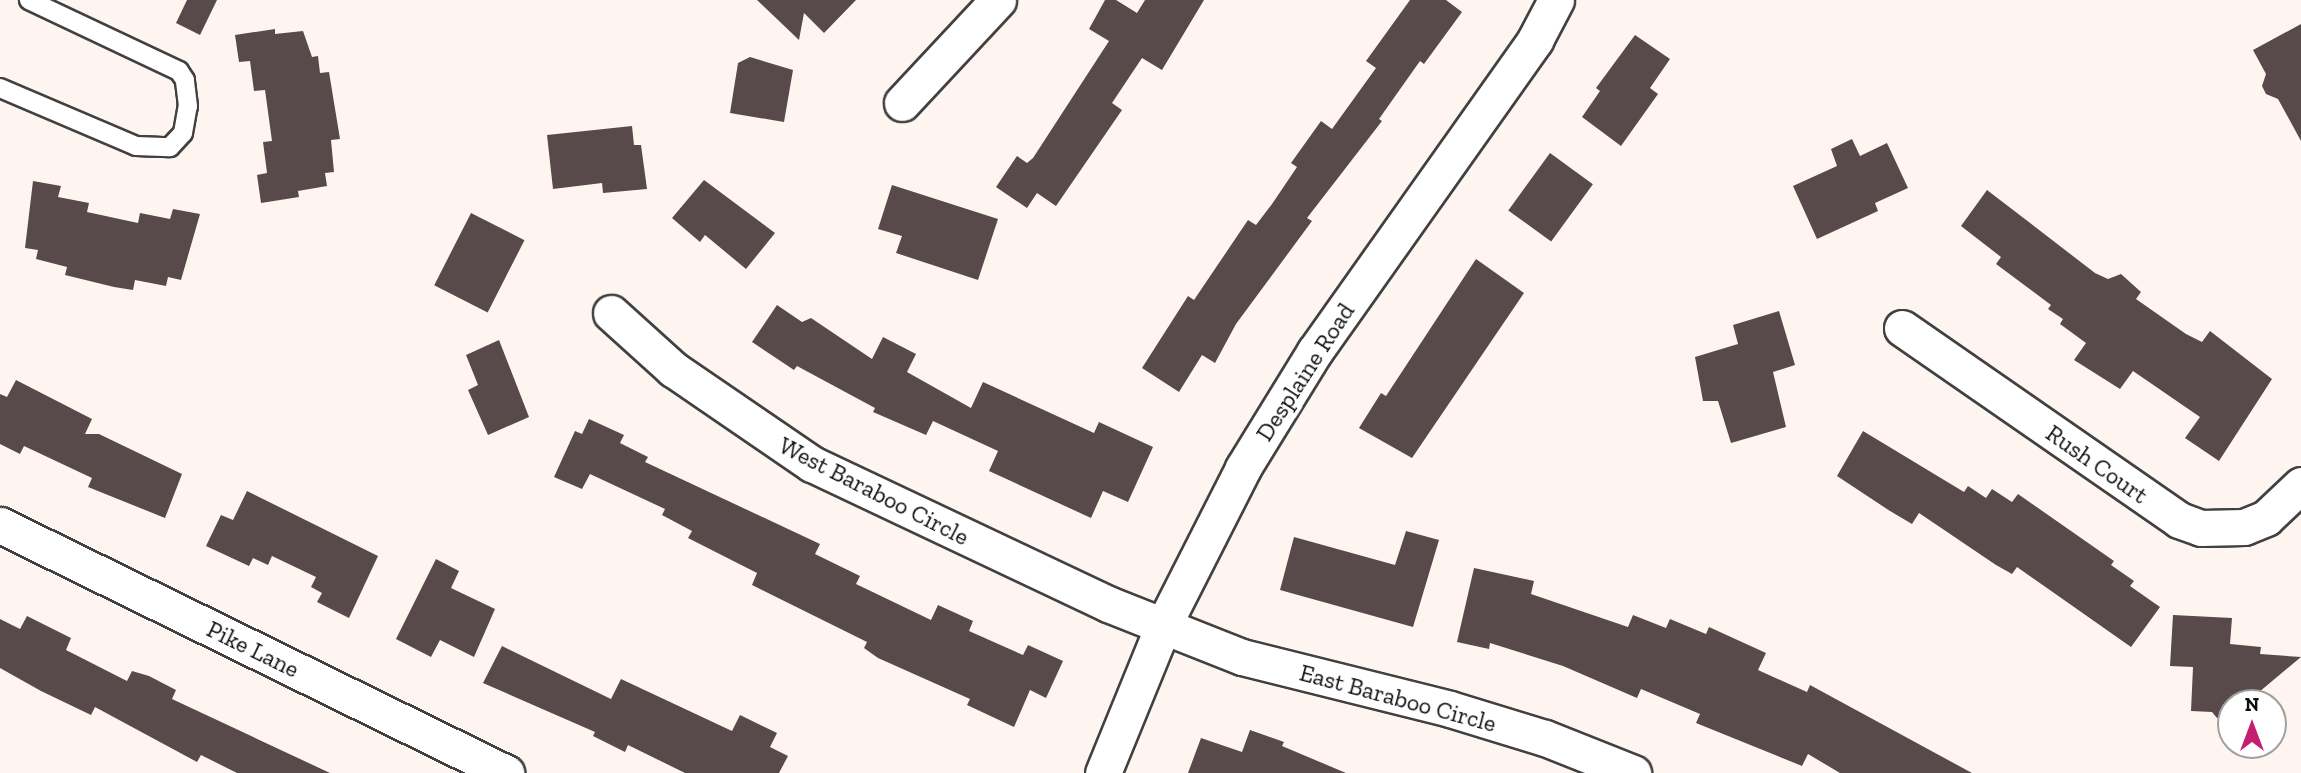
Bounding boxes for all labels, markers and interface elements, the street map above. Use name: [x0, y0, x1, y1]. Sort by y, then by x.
street label: Desplaine Road: [1250, 298, 1360, 446]
street label: Rush Court: [2040, 418, 2154, 510]
street label: West Baraboo Circle: [774, 431, 974, 551]
street label: Pike Lane: [202, 614, 304, 684]
street label: East Baraboo Circle: [1297, 658, 1499, 738]
north arrow: [2217, 689, 2287, 759]
text: N: [2245, 693, 2259, 716]

